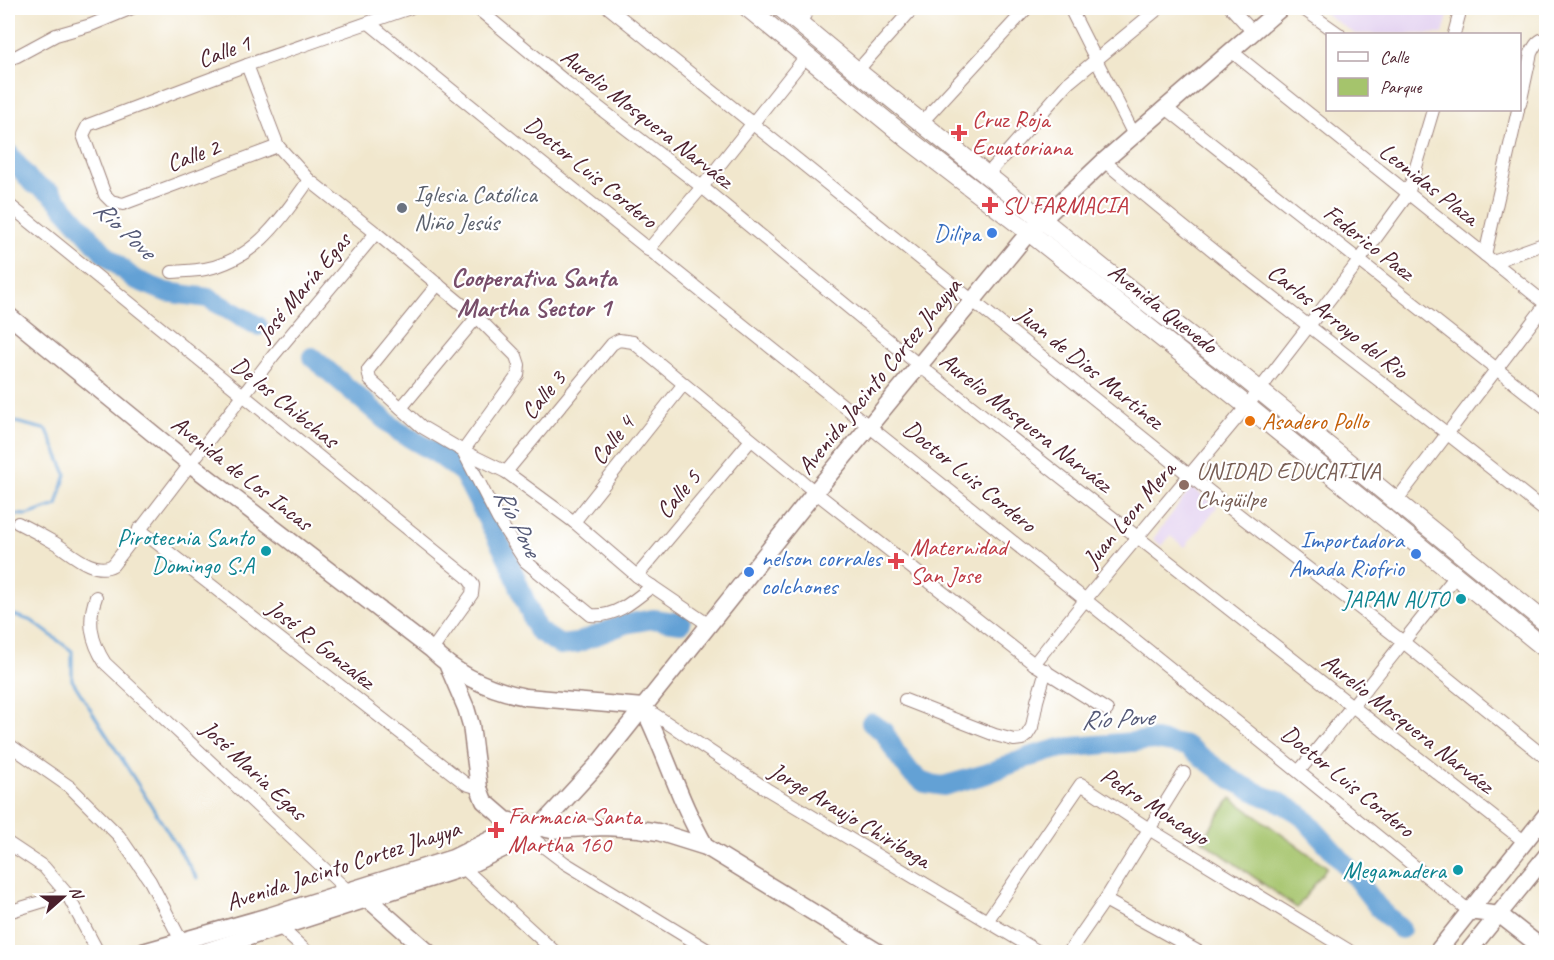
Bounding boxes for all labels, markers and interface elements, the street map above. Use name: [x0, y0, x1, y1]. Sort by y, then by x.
street label: Calle 1: [193, 27, 256, 74]
legend: [1326, 33, 1521, 111]
street label: Aurelio Mosquera Narváez: [555, 41, 741, 196]
text: Calle: [1380, 46, 1409, 68]
text: Parque: [1380, 76, 1422, 98]
place label: Cruz Roja Ecuatoriana: [972, 104, 1074, 162]
street label: Doctor Luis Cordero: [518, 109, 665, 236]
marker: Cruz Roja Ecuatoriana: [950, 124, 968, 142]
street label: Calle 2: [162, 131, 226, 178]
street label: Leonidas Plaza: [1373, 136, 1486, 234]
place label: Iglesia Católica Niño Jesús: [414, 179, 538, 237]
place label: SU FARMACIA: [1002, 190, 1129, 220]
water label: Rio Pove: [87, 193, 166, 269]
street label: Federico Paez: [1318, 197, 1422, 288]
marker: SU FARMACIA: [983, 198, 997, 212]
marker: Iglesia Católica Niño Jesús: [395, 201, 409, 215]
place label: Dilipa: [934, 218, 982, 248]
street label: José María Egas: [248, 225, 359, 349]
marker: Dilipa: [985, 226, 999, 240]
street label: Avenida Quevedo: [1102, 256, 1225, 361]
street label: Carlos Arroyo del Rio: [1262, 257, 1415, 386]
district label: Cooperativa Santa Martha Sector 1: [451, 261, 619, 324]
street label: Avenida Jacinto Cortez Jhayya: [790, 270, 969, 481]
street label: Juan de Dios Martínez: [1010, 298, 1171, 437]
street label: Aurelio Mosquera Narváez: [934, 345, 1120, 500]
street label: De los Chibchas: [225, 350, 347, 456]
street label: Calle 3: [514, 363, 573, 425]
place label: Asadero Pollo: [1262, 406, 1371, 436]
street label: Calle 4: [583, 408, 642, 471]
street label: Avenida de Los Incas: [166, 409, 320, 538]
street label: Doctor Luis Cordero: [897, 413, 1044, 540]
marker: Asadero Pollo: [1243, 414, 1257, 428]
street label: Juan Leon Mera: [1076, 453, 1183, 574]
place label: UNIDAD EDUCATIVA Chigüilpe: [1196, 456, 1382, 514]
street label: Calle 5: [649, 463, 708, 524]
marker: UNIDAD EDUCATIVA Chigüilpe: [1177, 478, 1191, 492]
water label: Río Pove: [487, 483, 550, 565]
place label: Pirotecnia Santo Domingo S.A: [117, 522, 256, 580]
place label: Importadora Amada Riofrio: [1289, 525, 1406, 583]
place label: Maternidad San Jose: [910, 532, 1010, 590]
place label: nelson corrales colchones: [761, 543, 883, 601]
marker: Pirotecnia Santo Domingo S.A: [259, 544, 273, 558]
marker: Importadora Amada Riofrio: [1409, 547, 1423, 561]
marker: Maternidad San Jose: [887, 552, 905, 570]
marker: nelson corrales colchones: [742, 565, 756, 579]
place label: JAPAN AUTO: [1341, 584, 1451, 614]
street label: José R. Gonzalez: [260, 592, 383, 697]
marker: JAPAN AUTO: [1454, 592, 1468, 606]
street label: Aurelio Mosquera Narváez: [1316, 646, 1502, 801]
water label: Río Pove: [1080, 700, 1157, 737]
street label: José Maria Egas: [194, 713, 314, 828]
street label: Doctor Luis Cordero: [1275, 718, 1422, 845]
street label: Jorge Araujo Chiriboga: [763, 755, 938, 876]
street label: Pedro Moncayo: [1095, 760, 1217, 853]
place label: Farmacia Santa Martha 160: [508, 801, 643, 859]
street label: Avenida Jacinto Cortez Jhayya: [222, 812, 465, 917]
marker: Farmacia Santa Martha 160: [489, 823, 503, 837]
place label: Megamadera: [1343, 855, 1447, 885]
marker: Megamadera: [1451, 863, 1465, 877]
north arrow: [33, 867, 93, 927]
text: N: [65, 884, 88, 903]

